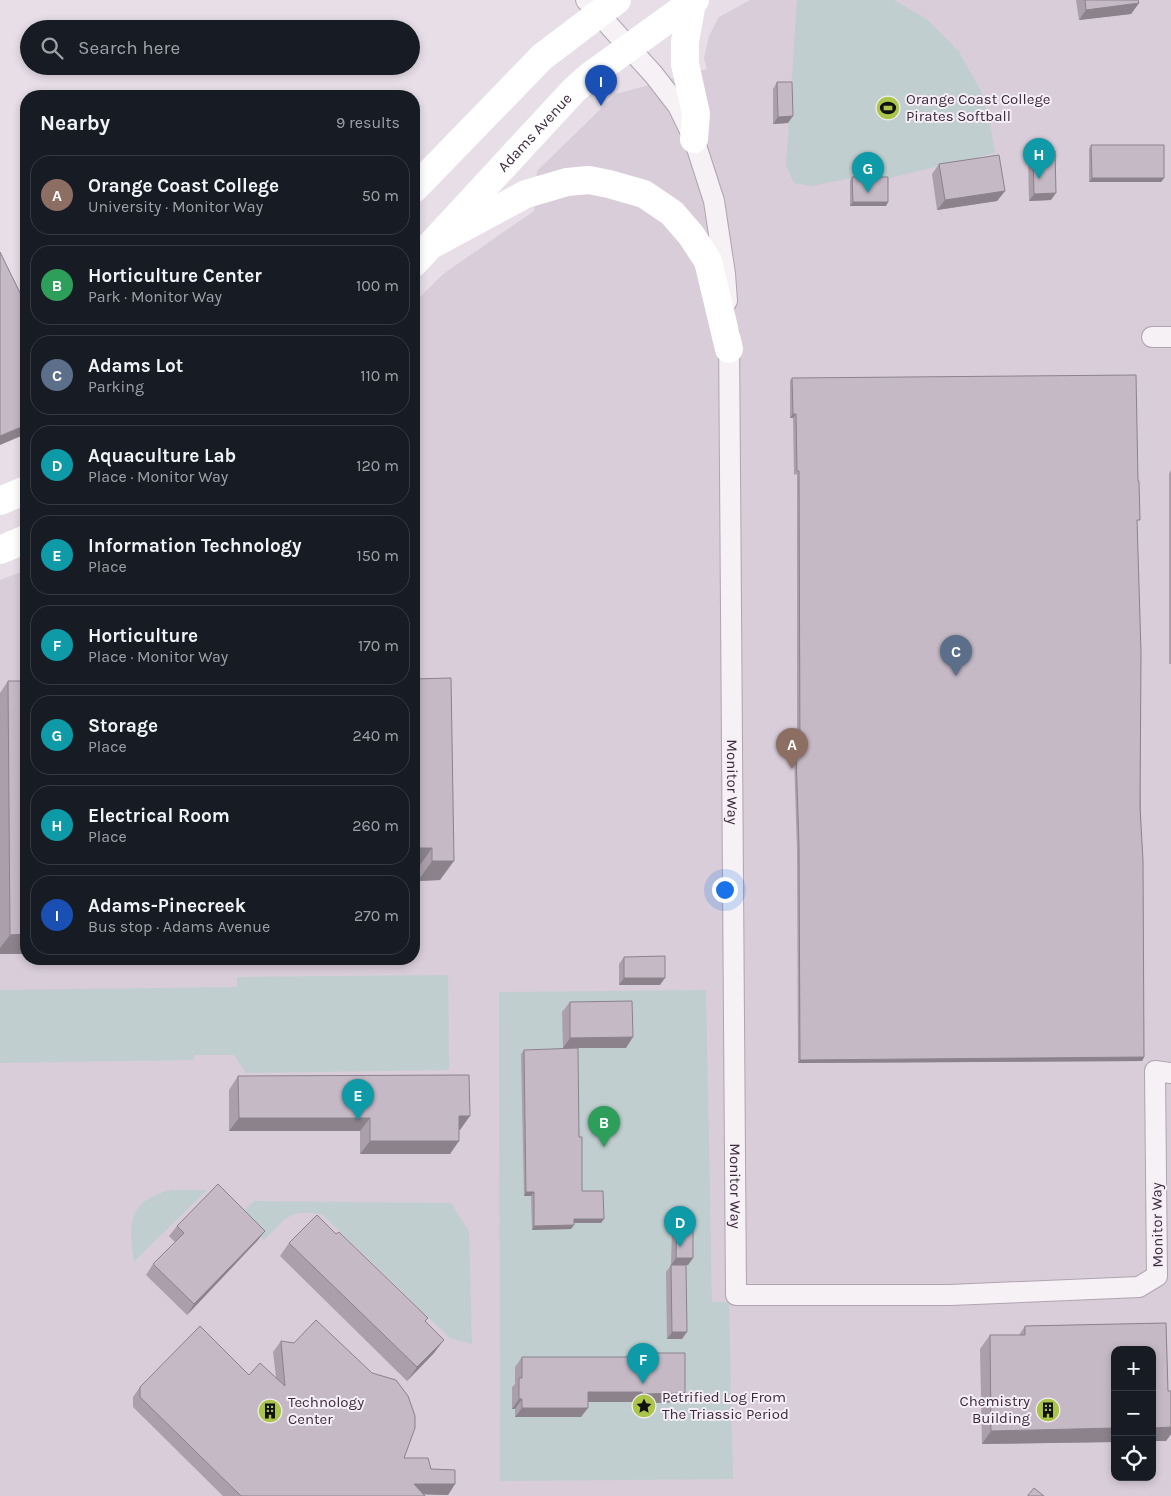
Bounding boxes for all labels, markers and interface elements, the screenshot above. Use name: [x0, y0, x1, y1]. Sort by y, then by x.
search box: [20, 20, 420, 75]
icon: search: [38, 34, 66, 62]
text: Search here: [78, 37, 180, 59]
pin: I: [585, 65, 617, 106]
street label: Adams Avenue: [494, 89, 576, 175]
place label: Orange Coast College Pirates Softball: [906, 90, 1051, 125]
sports icon: Orange Coast College Pirates Softball: [875, 95, 901, 121]
text: Nearby: [40, 111, 110, 135]
text: 9 results: [336, 113, 400, 132]
pin: H: [1023, 138, 1055, 179]
pin: G: [852, 152, 884, 193]
text: Orange Coast College: [88, 175, 279, 197]
text: A: [52, 186, 62, 205]
text: 50 m: [362, 186, 399, 205]
text: University · Monitor Way: [88, 197, 263, 216]
text: Horticulture Center: [88, 265, 262, 287]
text: B: [52, 276, 62, 295]
text: 100 m: [356, 276, 399, 295]
text: Park · Monitor Way: [88, 287, 222, 306]
text: Adams Lot: [88, 355, 183, 377]
text: C: [52, 366, 62, 385]
text: 110 m: [360, 366, 399, 385]
text: Parking: [88, 377, 144, 396]
text: Aquaculture Lab: [88, 445, 236, 467]
text: D: [52, 456, 62, 475]
text: 120 m: [356, 456, 399, 475]
text: Place · Monitor Way: [88, 467, 228, 486]
text: Information Technology: [88, 535, 301, 557]
text: E: [52, 546, 62, 565]
text: 150 m: [356, 546, 399, 565]
text: Place: [88, 557, 127, 576]
text: Horticulture: [88, 625, 198, 647]
pin: C: [940, 635, 972, 676]
text: F: [53, 636, 61, 655]
text: 170 m: [358, 636, 399, 655]
text: Place · Monitor Way: [88, 647, 228, 666]
text: Storage: [88, 715, 158, 737]
text: G: [52, 726, 62, 745]
text: 240 m: [353, 726, 399, 745]
pin: A: [776, 728, 808, 769]
text: Place: [88, 737, 127, 756]
street label: Monitor Way: [723, 739, 742, 825]
text: Electrical Room: [88, 805, 230, 827]
text: H: [51, 816, 63, 835]
text: 260 m: [352, 816, 399, 835]
text: Place: [88, 827, 127, 846]
your location: [712, 877, 738, 903]
text: Adams-Pinecreek: [88, 895, 246, 917]
text: I: [55, 906, 59, 925]
text: 270 m: [354, 906, 399, 925]
text: Bus stop · Adams Avenue: [88, 917, 270, 936]
pin: E: [342, 1079, 374, 1120]
pin: B: [588, 1106, 620, 1147]
street label: Monitor Way: [726, 1143, 745, 1229]
street label: Monitor Way: [1147, 1182, 1167, 1268]
pin: D: [664, 1206, 696, 1247]
pin: F: [627, 1343, 659, 1384]
map controls: [1111, 1346, 1156, 1481]
button: +: [1111, 1346, 1156, 1391]
place label: Petrified Log From The Triassic Period: [662, 1388, 789, 1423]
button: −: [1111, 1391, 1156, 1436]
place label: Chemistry Building: [960, 1392, 1031, 1427]
place label: Technology Center: [288, 1393, 364, 1428]
place icon: Petrified Log From The Triassic Period: [631, 1393, 657, 1419]
building icon: Chemistry Building: [1035, 1397, 1061, 1423]
building icon: Technology Center: [257, 1398, 283, 1424]
button: locate: [1111, 1436, 1156, 1481]

